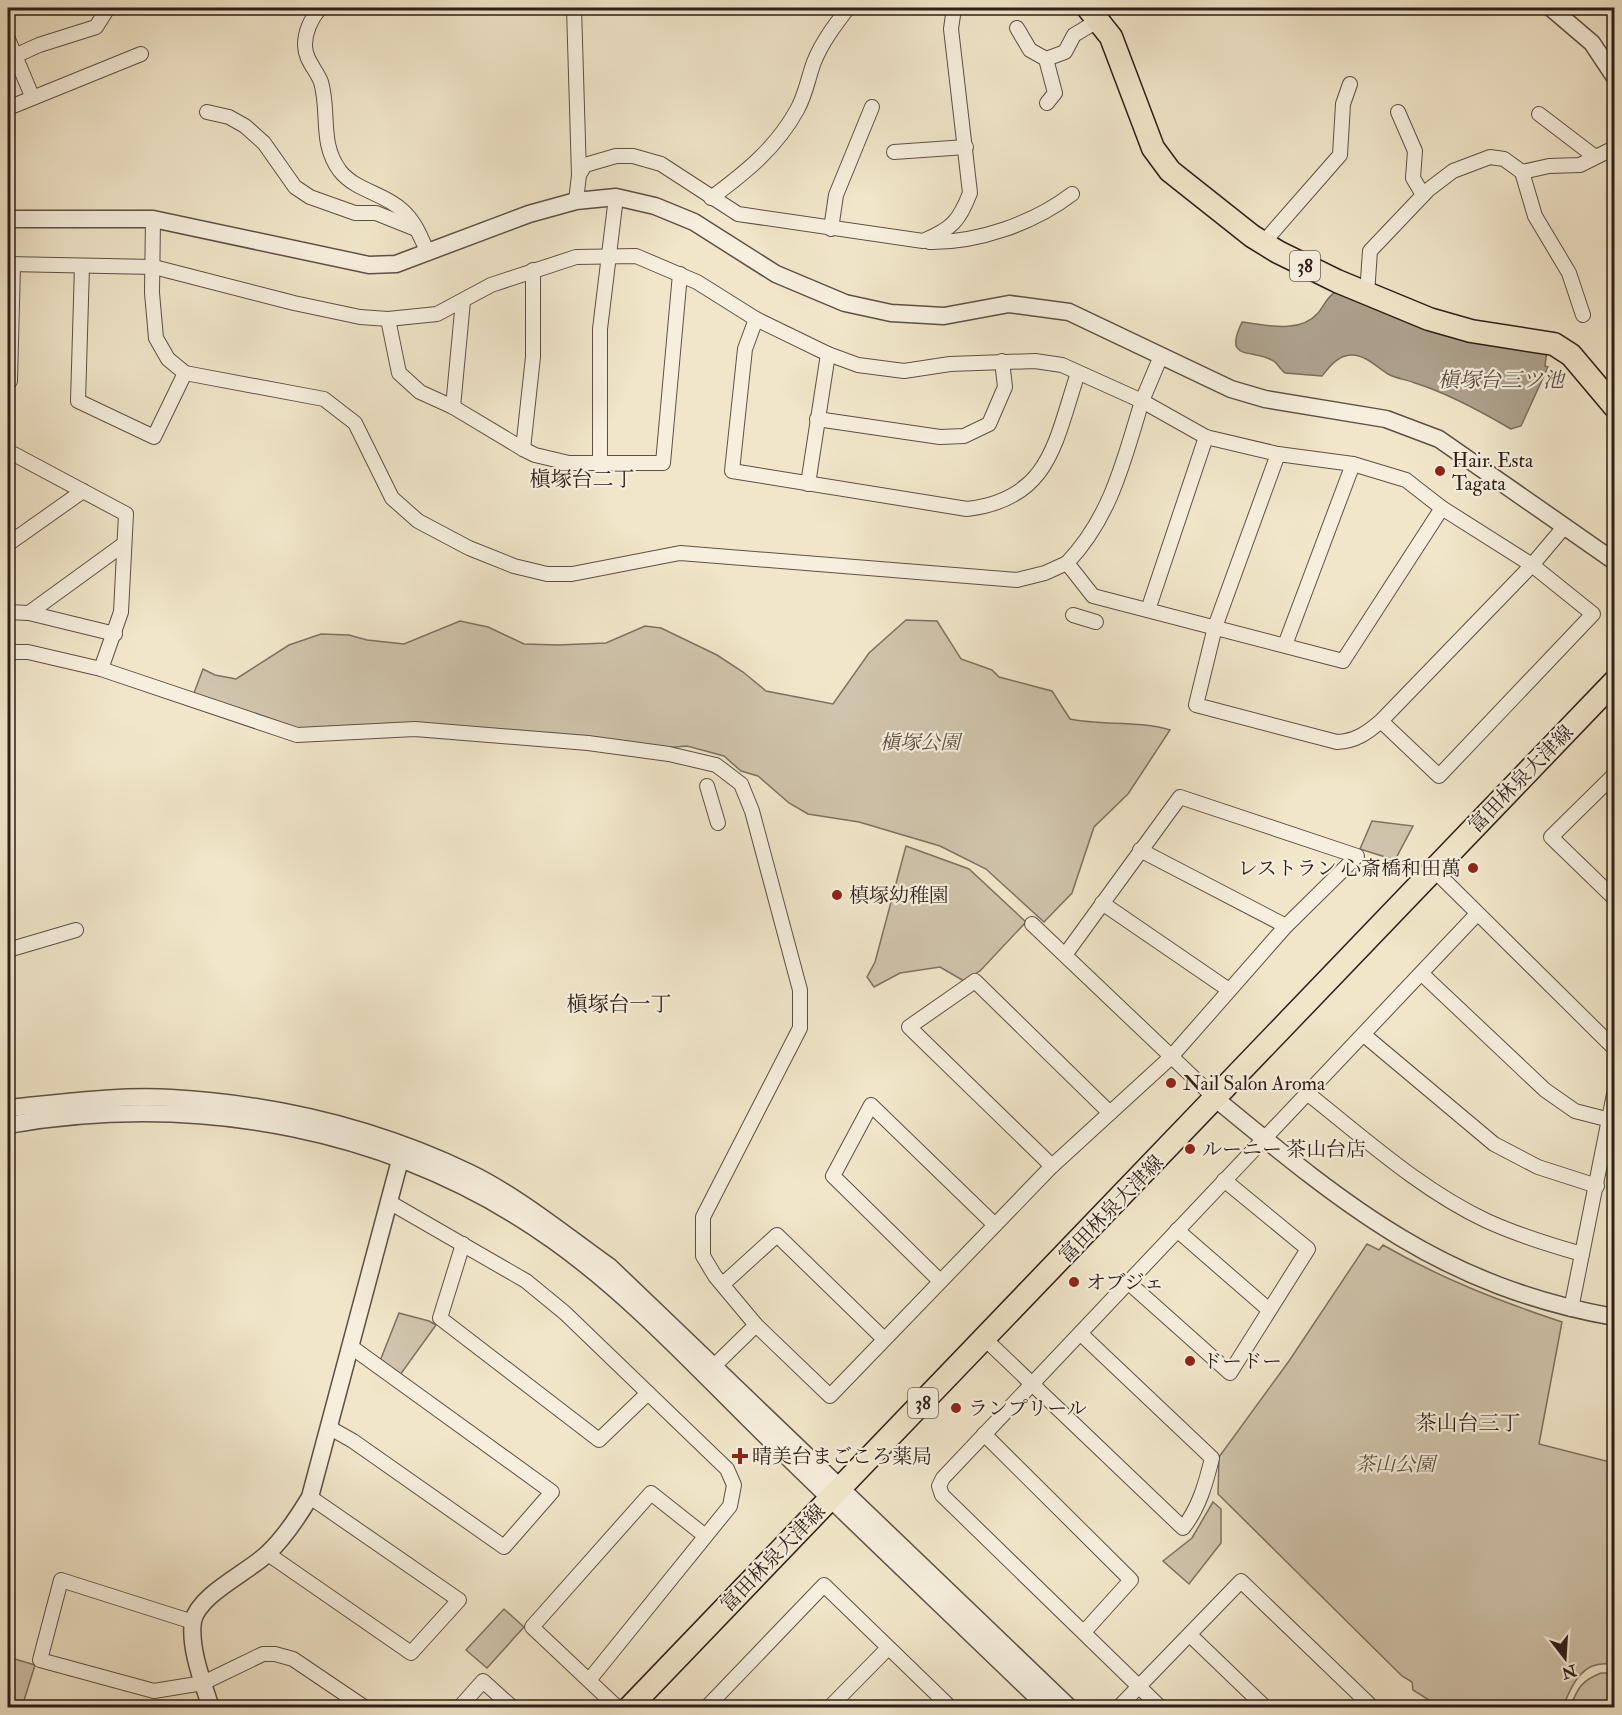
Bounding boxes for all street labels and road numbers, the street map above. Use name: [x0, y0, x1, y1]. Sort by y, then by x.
road number: 38: [1290, 251, 1320, 281]
street label: 富田林泉大津線: [1463, 720, 1579, 838]
street label: 富田林泉大津線: [1053, 1150, 1169, 1268]
road number: 38: [908, 1388, 938, 1418]
street label: 富田林泉大津線: [715, 1499, 831, 1617]

